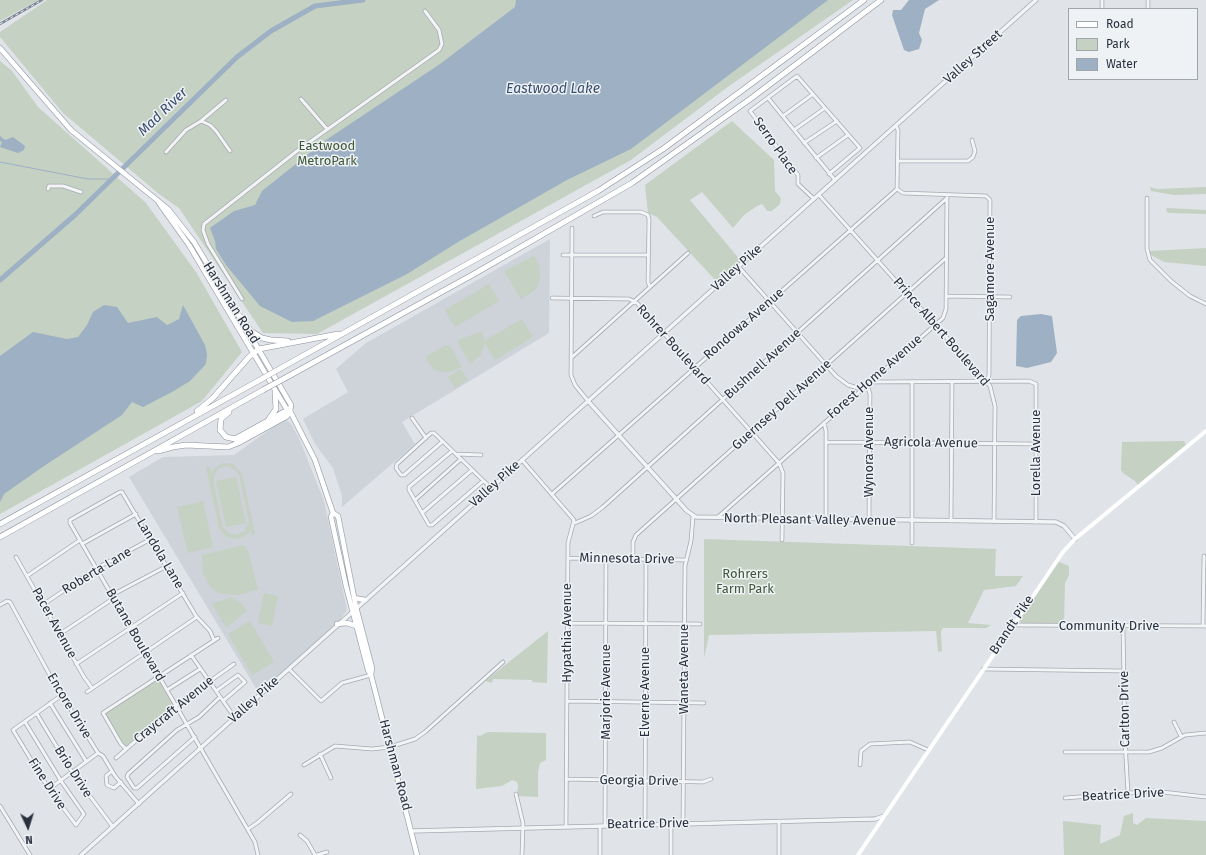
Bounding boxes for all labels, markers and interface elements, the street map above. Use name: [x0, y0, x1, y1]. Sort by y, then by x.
legend: [1068, 8, 1198, 80]
text: Road: [1106, 17, 1134, 31]
street label: Valley Street: [941, 27, 1005, 87]
text: Park: [1106, 37, 1130, 51]
text: Water: [1106, 57, 1137, 71]
water label: Eastwood Lake: [506, 81, 600, 97]
water label: Mad River: [135, 84, 191, 140]
street label: Serro Place: [750, 114, 800, 178]
park label: Eastwood MetroPark: [297, 138, 357, 169]
street label: Sagamore Avenue: [982, 217, 998, 321]
street label: Valley Pike: [708, 241, 766, 295]
street label: Harshman Road: [200, 259, 262, 347]
street label: Prince Albert Boulevard: [890, 275, 992, 389]
street label: Rondowa Avenue: [701, 285, 787, 363]
street label: Rohrer Boulevard: [633, 302, 713, 388]
street label: Bushnell Avenue: [721, 325, 805, 403]
street label: Forest Home Avenue: [824, 332, 926, 422]
street label: Guernsey Dell Avenue: [729, 356, 835, 454]
street label: Wynora Avenue: [861, 407, 877, 497]
street label: Lorella Avenue: [1028, 410, 1044, 496]
street label: Agricola Avenue: [884, 434, 978, 452]
street label: Valley Pike: [466, 457, 524, 511]
street label: North Pleasant Valley Avenue: [724, 511, 896, 529]
street label: Landola Lane: [133, 516, 187, 592]
street label: Roberta Lane: [59, 544, 135, 598]
street label: Minnesota Drive: [579, 550, 675, 568]
park label: Rohrers Farm Park: [716, 566, 774, 597]
street label: Hypathia Avenue: [559, 583, 575, 683]
street label: Pacer Avenue: [28, 585, 80, 661]
street label: Butane Boulevard: [102, 586, 168, 684]
street label: Brandt Pike: [987, 592, 1037, 658]
street label: Community Drive: [1059, 618, 1159, 634]
street label: Waneta Avenue: [676, 624, 692, 714]
street label: Marjorie Avenue: [598, 644, 614, 740]
street label: Elverne Avenue: [637, 647, 653, 737]
street label: Encore Drive: [43, 670, 95, 742]
street label: Carlton Drive: [1117, 671, 1133, 747]
street label: Craycraft Avenue: [131, 673, 217, 747]
street label: Valley Pike: [225, 673, 283, 727]
street label: Harshman Road: [375, 718, 415, 812]
street label: Brio Drive: [51, 743, 95, 801]
street label: Fine Drive: [25, 755, 69, 813]
street label: Georgia Drive: [599, 773, 679, 789]
street label: Beatrice Drive: [1082, 785, 1164, 805]
north arrow: [8, 807, 48, 847]
street label: Beatrice Drive: [607, 815, 689, 833]
text: N: [25, 833, 33, 846]

